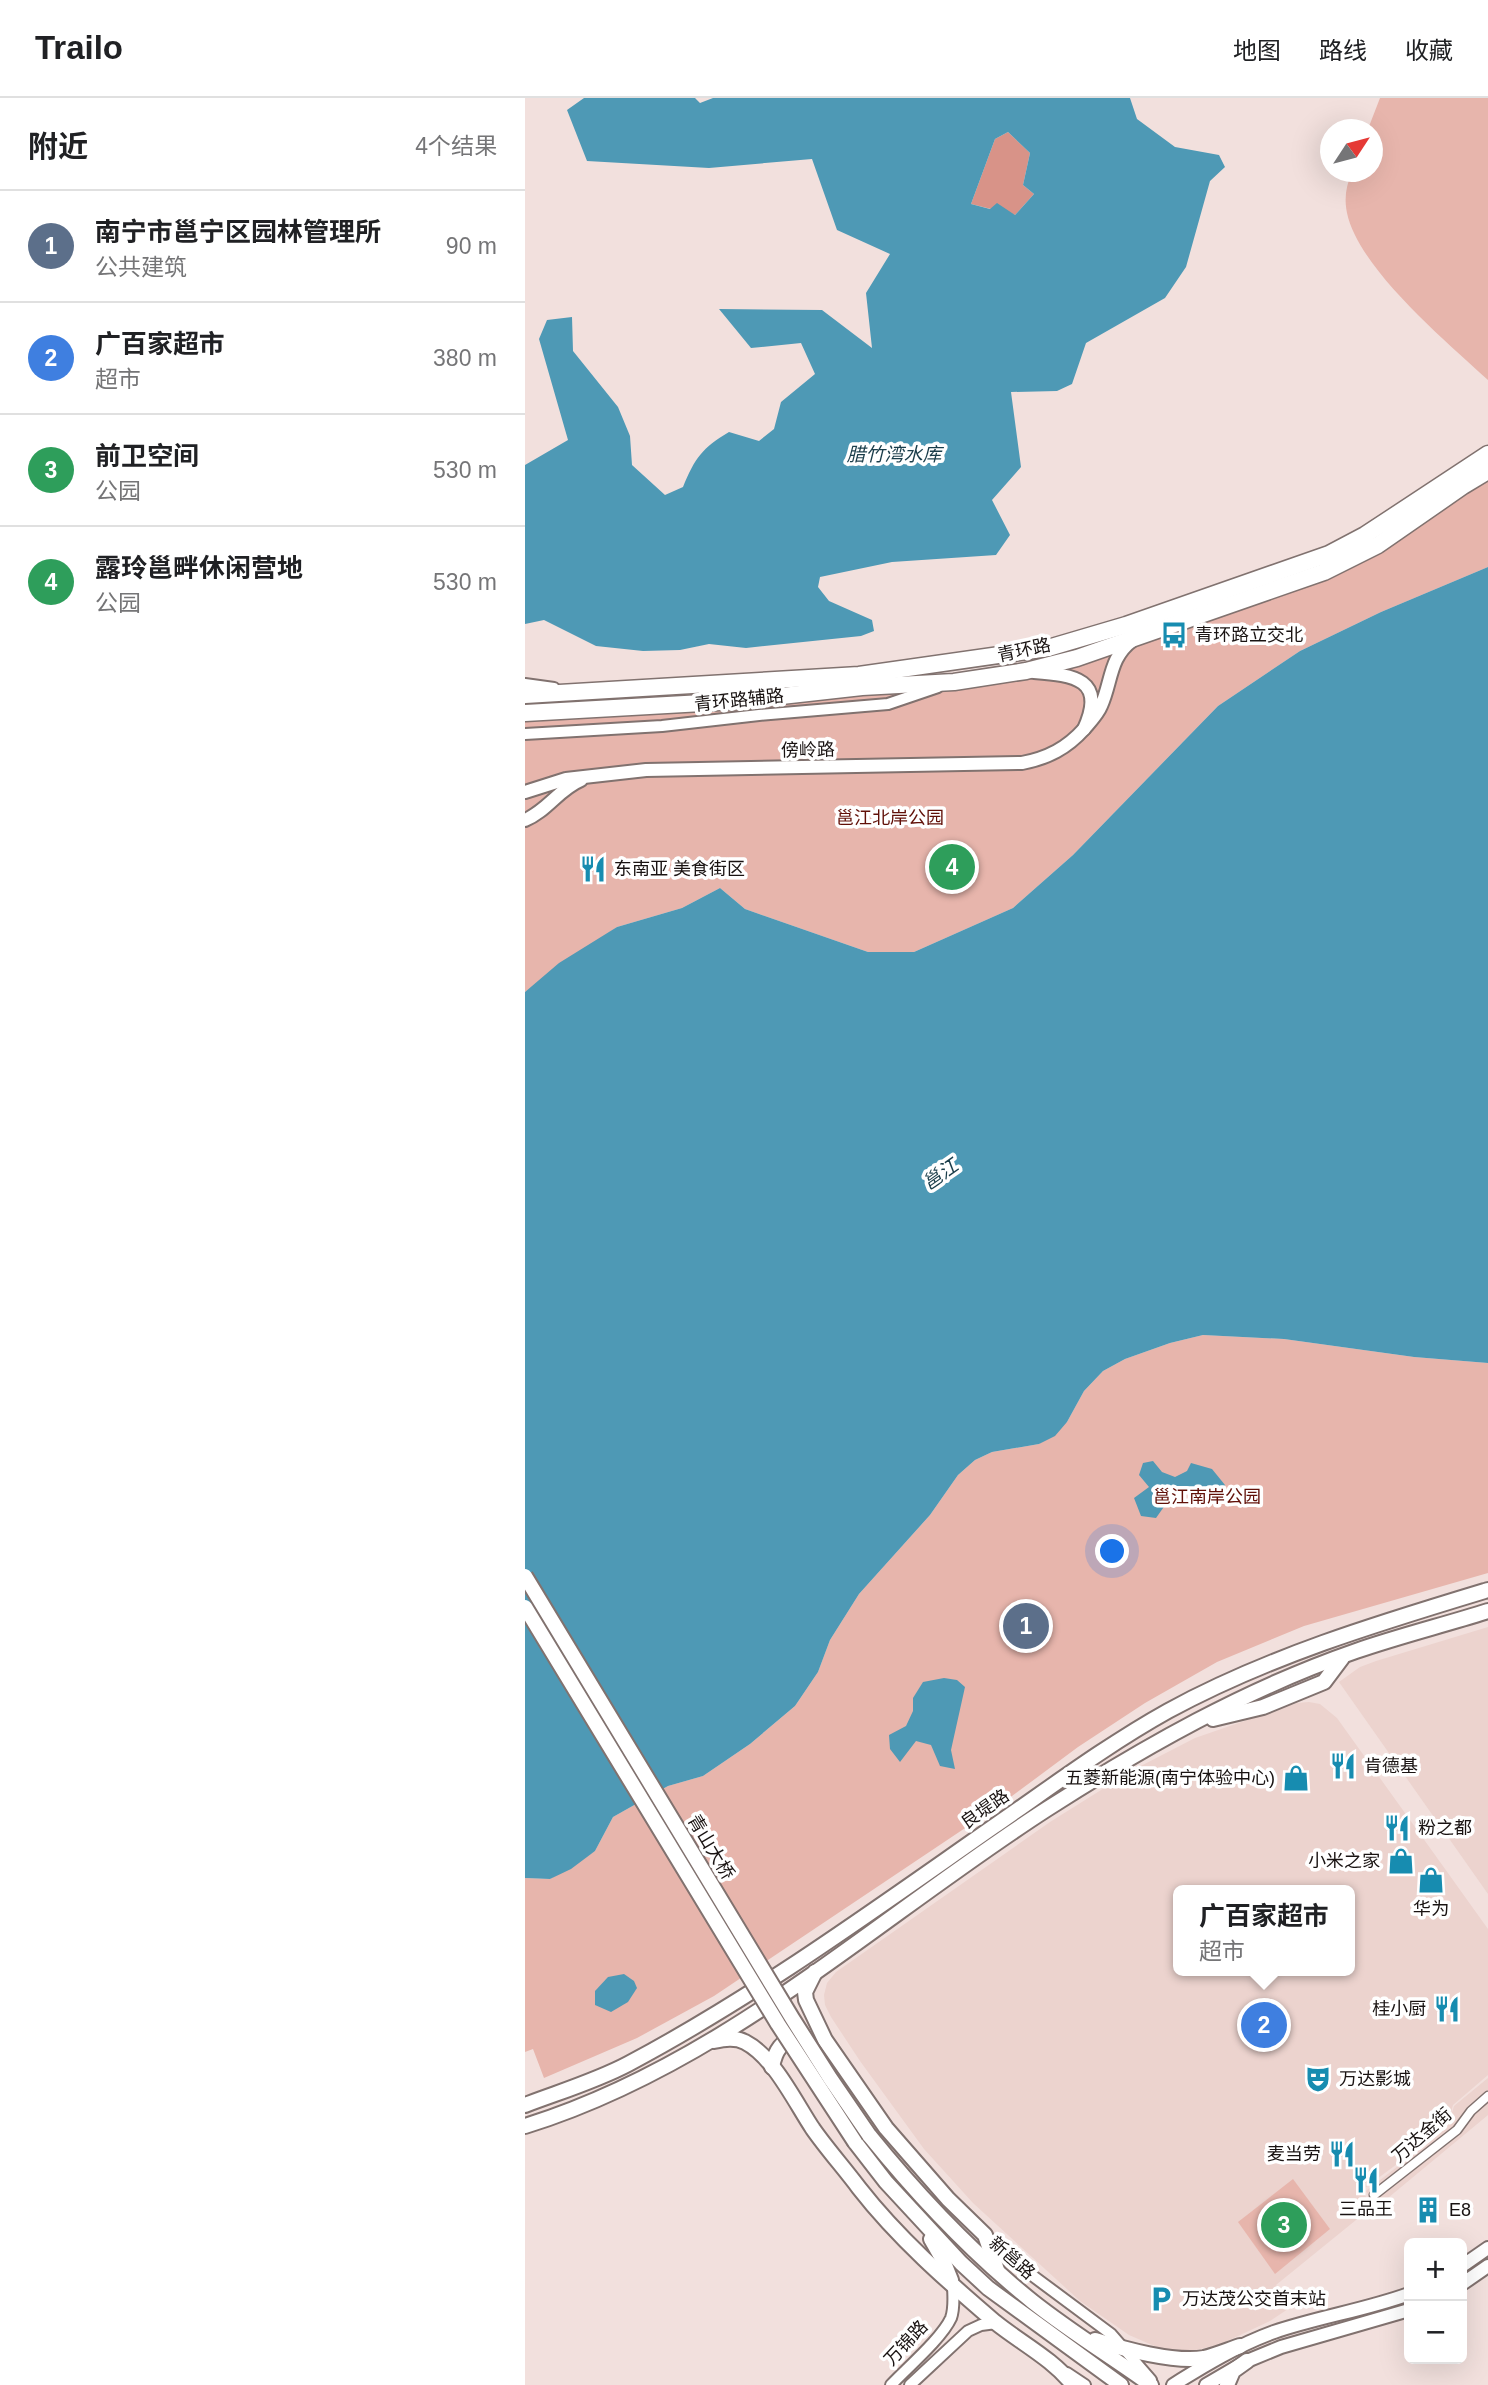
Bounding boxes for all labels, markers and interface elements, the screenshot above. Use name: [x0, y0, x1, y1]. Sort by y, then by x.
text: Trailo: [35, 29, 123, 66]
text: 地图: [1233, 37, 1281, 64]
text: 路线: [1319, 37, 1367, 64]
text: 收藏: [1405, 37, 1453, 64]
north arrow: [1320, 119, 1383, 182]
text: 附近: [28, 130, 88, 163]
text: 4个结果: [415, 133, 497, 159]
text: 南宁市邕宁区园林管理所: [95, 217, 381, 247]
text: 1: [45, 233, 57, 259]
text: 90 m: [446, 233, 497, 259]
text: 公共建筑: [95, 254, 187, 280]
text: 广百家超市: [95, 329, 225, 359]
text: 2: [45, 345, 57, 371]
text: 380 m: [433, 345, 497, 371]
text: 超市: [95, 366, 141, 392]
text: 前卫空间: [95, 441, 199, 471]
water label: 腊竹湾水库: [846, 444, 944, 465]
text: 3: [45, 457, 57, 483]
text: 530 m: [433, 457, 497, 483]
text: 公园: [95, 478, 141, 504]
text: 露玲邕畔休闲营地: [95, 553, 303, 583]
text: 4: [45, 569, 57, 595]
text: 530 m: [433, 569, 497, 595]
text: 公园: [95, 590, 141, 616]
bus stop icon: 青环路立交北: [1159, 620, 1189, 650]
place label: 青环路立交北: [1195, 625, 1303, 645]
street label: 青环路: [996, 635, 1052, 665]
street label: 青环路辅路: [693, 685, 785, 715]
street label: 傍岭路: [781, 740, 835, 760]
park label: 邕江北岸公园: [836, 808, 944, 828]
pin: 4: [929, 841, 975, 893]
restaurant icon: 东南亚 美食街区: [578, 854, 608, 884]
place label: 东南亚 美食街区: [614, 859, 745, 879]
water label: 邕江: [919, 1154, 964, 1194]
park label: 邕江南岸公园: [1153, 1487, 1261, 1507]
your location: [1095, 1534, 1129, 1568]
pin: 1: [1003, 1600, 1049, 1652]
restaurant icon: 肯德基: [1328, 1751, 1358, 1781]
place label: 肯德基: [1364, 1756, 1418, 1776]
shop icon: 五菱新能源(南宁体验中心): [1281, 1763, 1311, 1793]
place label: 五菱新能源(南宁体验中心): [1065, 1768, 1275, 1788]
street label: 良堤路: [957, 1785, 1013, 1833]
street label: 青山大桥: [684, 1811, 738, 1883]
restaurant icon: 粉之都: [1382, 1813, 1412, 1843]
place label: 粉之都: [1418, 1818, 1472, 1838]
shop icon: 小米之家: [1386, 1846, 1416, 1876]
place label: 小米之家: [1308, 1851, 1380, 1871]
shop icon: 华为: [1416, 1865, 1446, 1895]
popup: [1173, 1885, 1355, 1976]
place label: 华为: [1413, 1899, 1449, 1919]
text: 广百家超市: [1199, 1901, 1329, 1931]
text: 超市: [1199, 1938, 1245, 1964]
restaurant icon: 桂小厨: [1432, 1994, 1462, 2024]
pin: 2: [1241, 1999, 1287, 2051]
place label: 桂小厨: [1372, 1999, 1426, 2019]
theatre icon: 万达影城: [1303, 2064, 1333, 2094]
place label: 万达影城: [1339, 2069, 1411, 2089]
street label: 万达金街: [1388, 2104, 1456, 2166]
restaurant icon: 麦当劳: [1327, 2139, 1357, 2169]
place label: 麦当劳: [1267, 2144, 1321, 2164]
restaurant icon: 三品王: [1351, 2165, 1381, 2195]
building icon: E8: [1413, 2195, 1443, 2225]
pin: 3: [1261, 2199, 1307, 2251]
place label: 三品王: [1339, 2199, 1393, 2219]
place label: E8: [1449, 2200, 1471, 2220]
street label: 新邕路: [985, 2233, 1039, 2283]
map controls: [1404, 2238, 1467, 2364]
button: +: [1404, 2238, 1467, 2301]
parking icon: 万达茂公交首末站: [1146, 2284, 1176, 2314]
place label: 万达茂公交首末站: [1182, 2289, 1326, 2309]
button: −: [1404, 2301, 1467, 2364]
street label: 万锦路: [880, 2316, 932, 2370]

